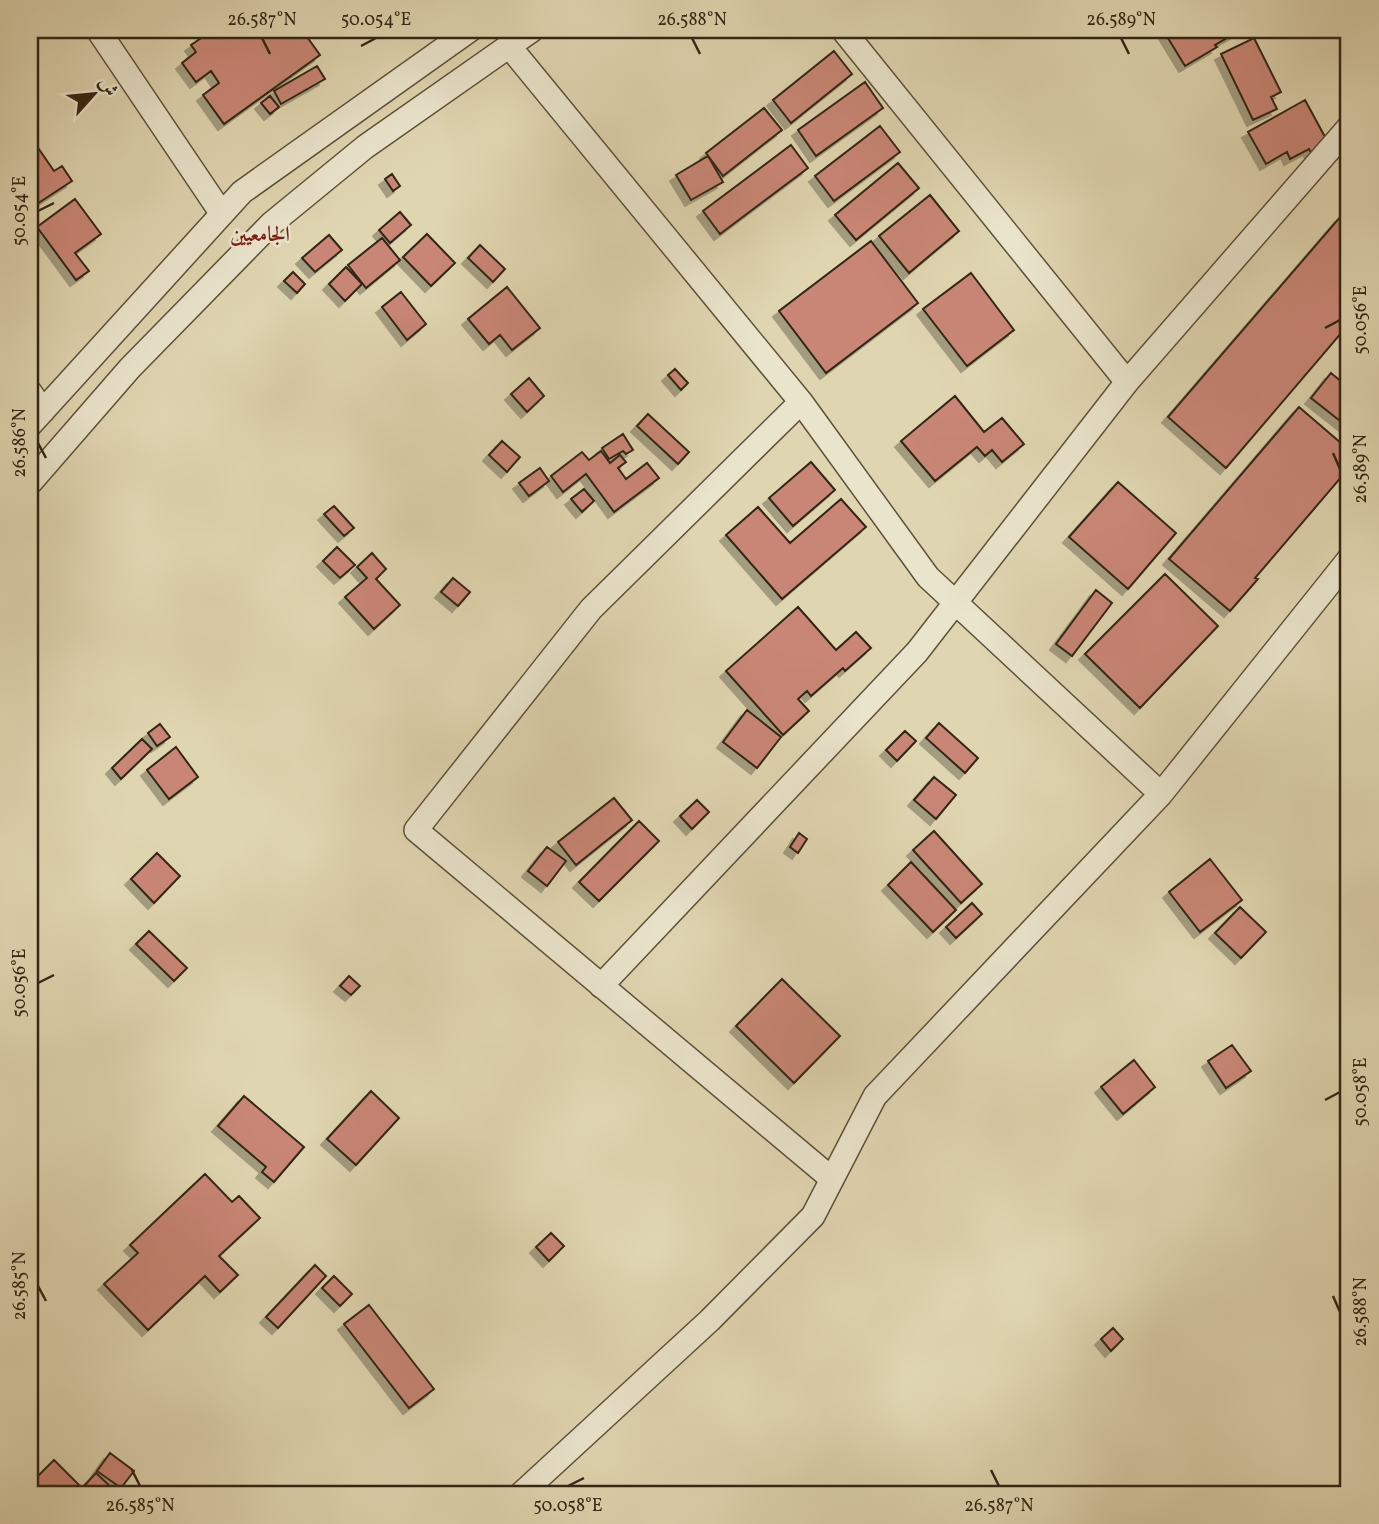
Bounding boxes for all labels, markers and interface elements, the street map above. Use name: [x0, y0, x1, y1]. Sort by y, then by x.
text: 26.587°N: [227, 8, 297, 33]
text: 50.054°E: [341, 8, 411, 33]
text: 26.588°N: [657, 8, 727, 33]
text: 26.589°N: [1086, 8, 1156, 33]
north arrow: [60, 60, 130, 130]
text: ش: [92, 73, 123, 101]
text: 50.054°E: [8, 176, 33, 246]
district label: الجامعيين: [230, 221, 290, 250]
text: 50.056°E: [1349, 285, 1374, 355]
text: 26.586°N: [8, 408, 33, 478]
text: 26.589°N: [1349, 434, 1374, 504]
text: 50.056°E: [8, 948, 33, 1018]
text: 50.058°E: [1349, 1057, 1374, 1127]
text: 26.585°N: [8, 1251, 33, 1321]
text: 26.588°N: [1349, 1277, 1374, 1347]
text: 26.585°N: [105, 1494, 175, 1519]
text: 50.058°E: [533, 1494, 603, 1519]
text: 26.587°N: [964, 1494, 1034, 1519]

